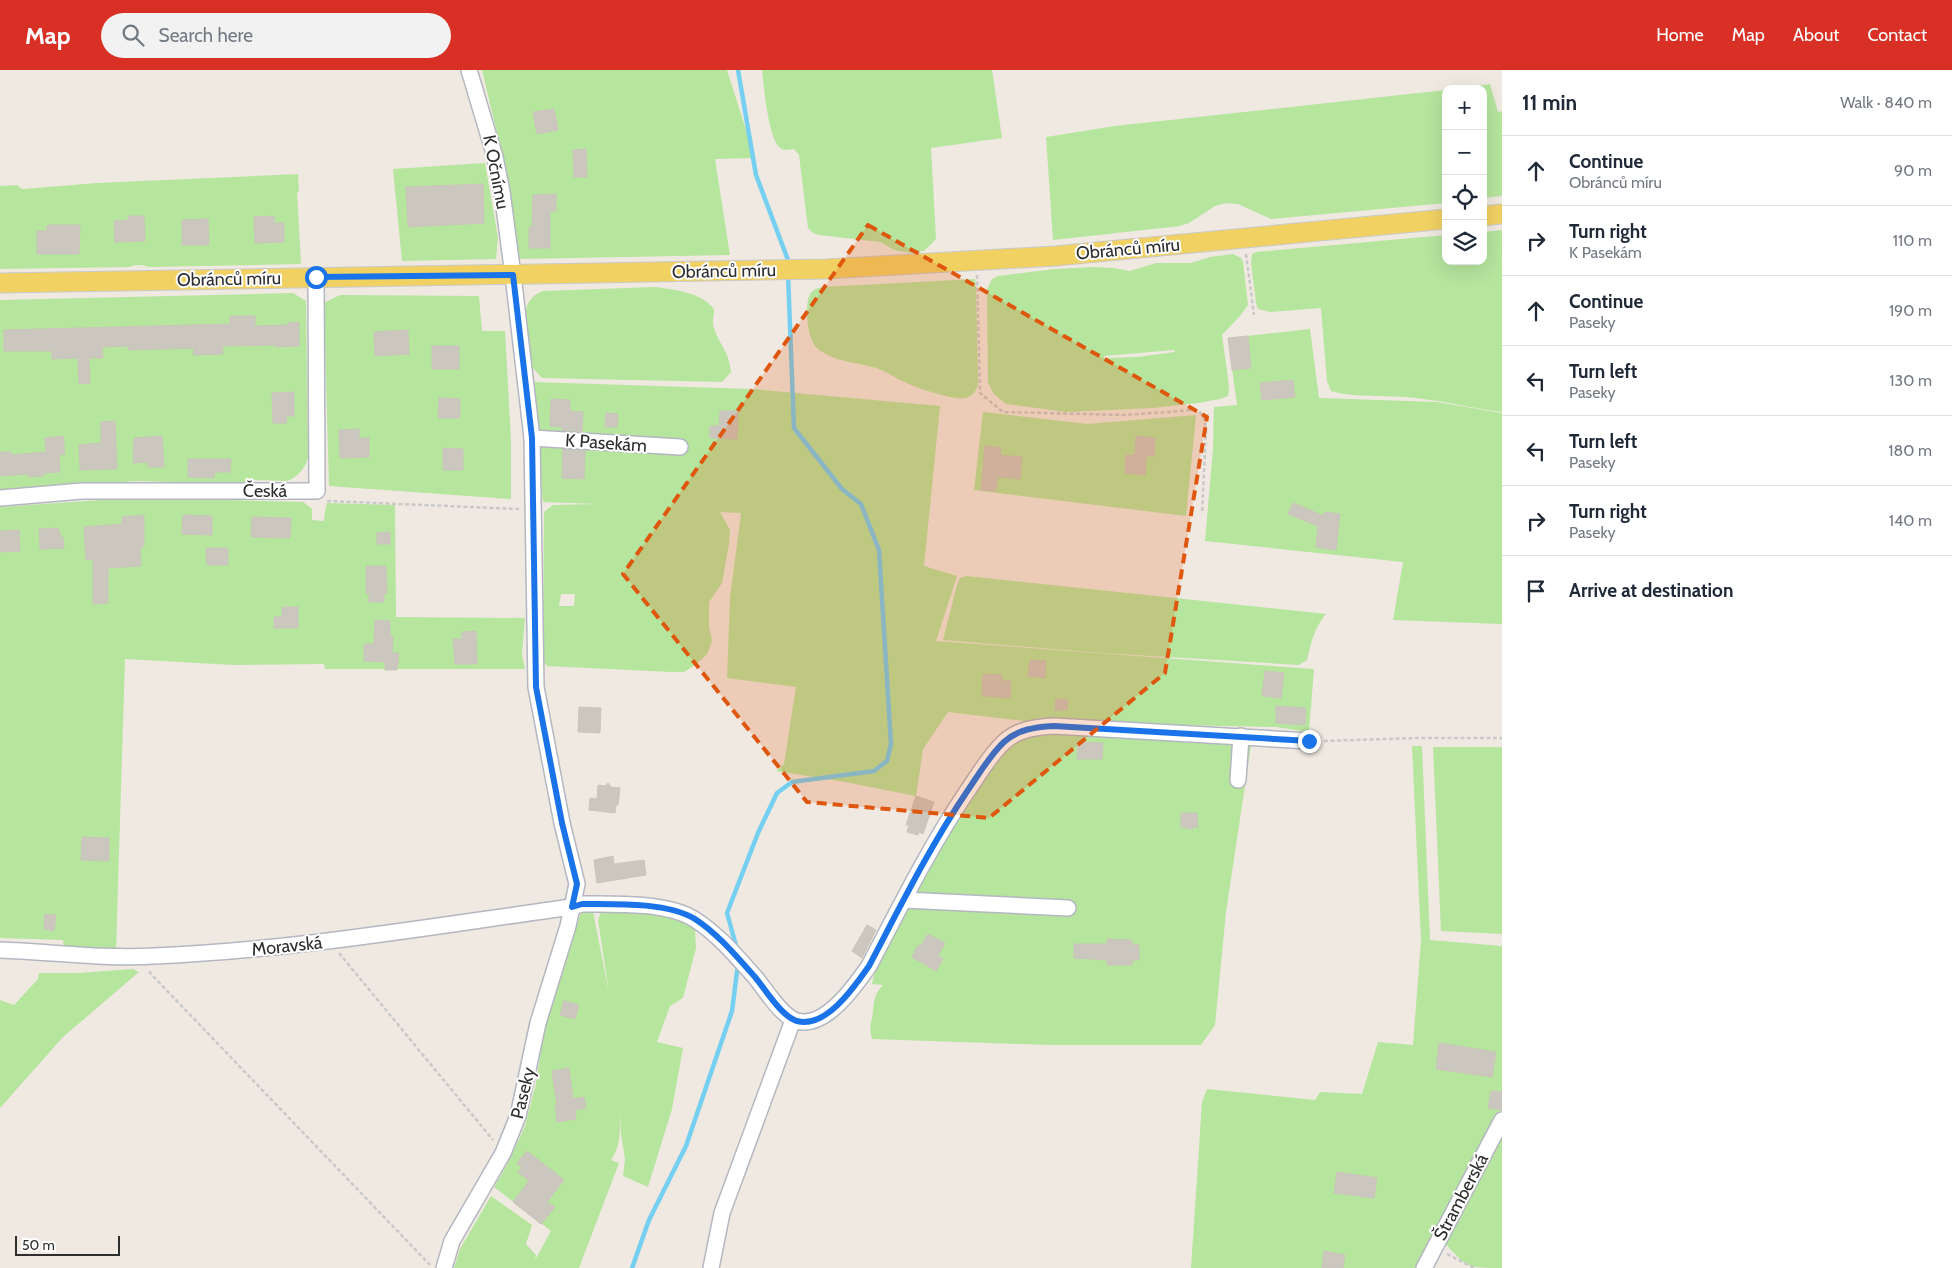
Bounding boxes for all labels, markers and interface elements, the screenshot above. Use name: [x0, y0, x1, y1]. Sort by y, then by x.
search box: [101, 13, 451, 58]
text: Map: [25, 21, 71, 50]
icon: search: [119, 21, 147, 49]
text: Search here: [159, 24, 253, 47]
text: Home: [1656, 24, 1704, 46]
text: Map: [1732, 24, 1765, 46]
text: About: [1793, 24, 1839, 46]
text: Contact: [1867, 24, 1927, 46]
map controls: [1442, 85, 1487, 265]
button: +: [1442, 85, 1487, 130]
text: 11 min: [1522, 90, 1577, 115]
text: Walk · 840 m: [1840, 93, 1932, 112]
button: −: [1442, 130, 1487, 175]
street label: K Očnímu: [478, 133, 514, 211]
text: Continue: [1569, 150, 1643, 173]
icon: ahead: [1522, 157, 1550, 185]
text: 90 m: [1894, 161, 1932, 180]
text: Obránců míru: [1569, 173, 1662, 192]
button: locate: [1442, 175, 1487, 220]
button: layers: [1442, 220, 1487, 265]
text: Turn right: [1569, 220, 1647, 243]
icon: right: [1522, 227, 1550, 255]
text: 110 m: [1893, 231, 1932, 250]
street label: Obránců míru: [1075, 233, 1181, 265]
text: K Pasekám: [1569, 243, 1642, 262]
street label: Obránců míru: [672, 259, 776, 283]
route start: [305, 266, 328, 289]
street label: Obránců míru: [177, 267, 281, 291]
text: Continue: [1569, 290, 1643, 313]
icon: ahead: [1522, 297, 1550, 325]
text: 190 m: [1889, 301, 1932, 320]
text: Paseky: [1569, 313, 1616, 332]
text: Turn left: [1569, 360, 1637, 383]
icon: left: [1522, 367, 1550, 395]
text: 130 m: [1889, 371, 1932, 390]
text: Paseky: [1569, 383, 1616, 402]
street label: K Pasekám: [564, 429, 648, 457]
text: Turn left: [1569, 430, 1637, 453]
icon: left: [1522, 437, 1550, 465]
text: 180 m: [1888, 441, 1932, 460]
text: Paseky: [1569, 453, 1616, 472]
street label: Česká: [243, 480, 288, 502]
text: Turn right: [1569, 500, 1647, 523]
icon: right: [1522, 507, 1550, 535]
text: 140 m: [1889, 511, 1932, 530]
text: Paseky: [1569, 523, 1616, 542]
icon: arrive: [1522, 577, 1550, 605]
text: Arrive at destination: [1569, 579, 1733, 602]
route end: [1298, 730, 1321, 753]
street label: Moravská: [251, 931, 324, 961]
street label: Paseky: [506, 1065, 540, 1121]
street label: Štramberská: [1429, 1149, 1493, 1244]
scale bar: [15, 1233, 120, 1256]
text: 50 m: [22, 1236, 55, 1254]

